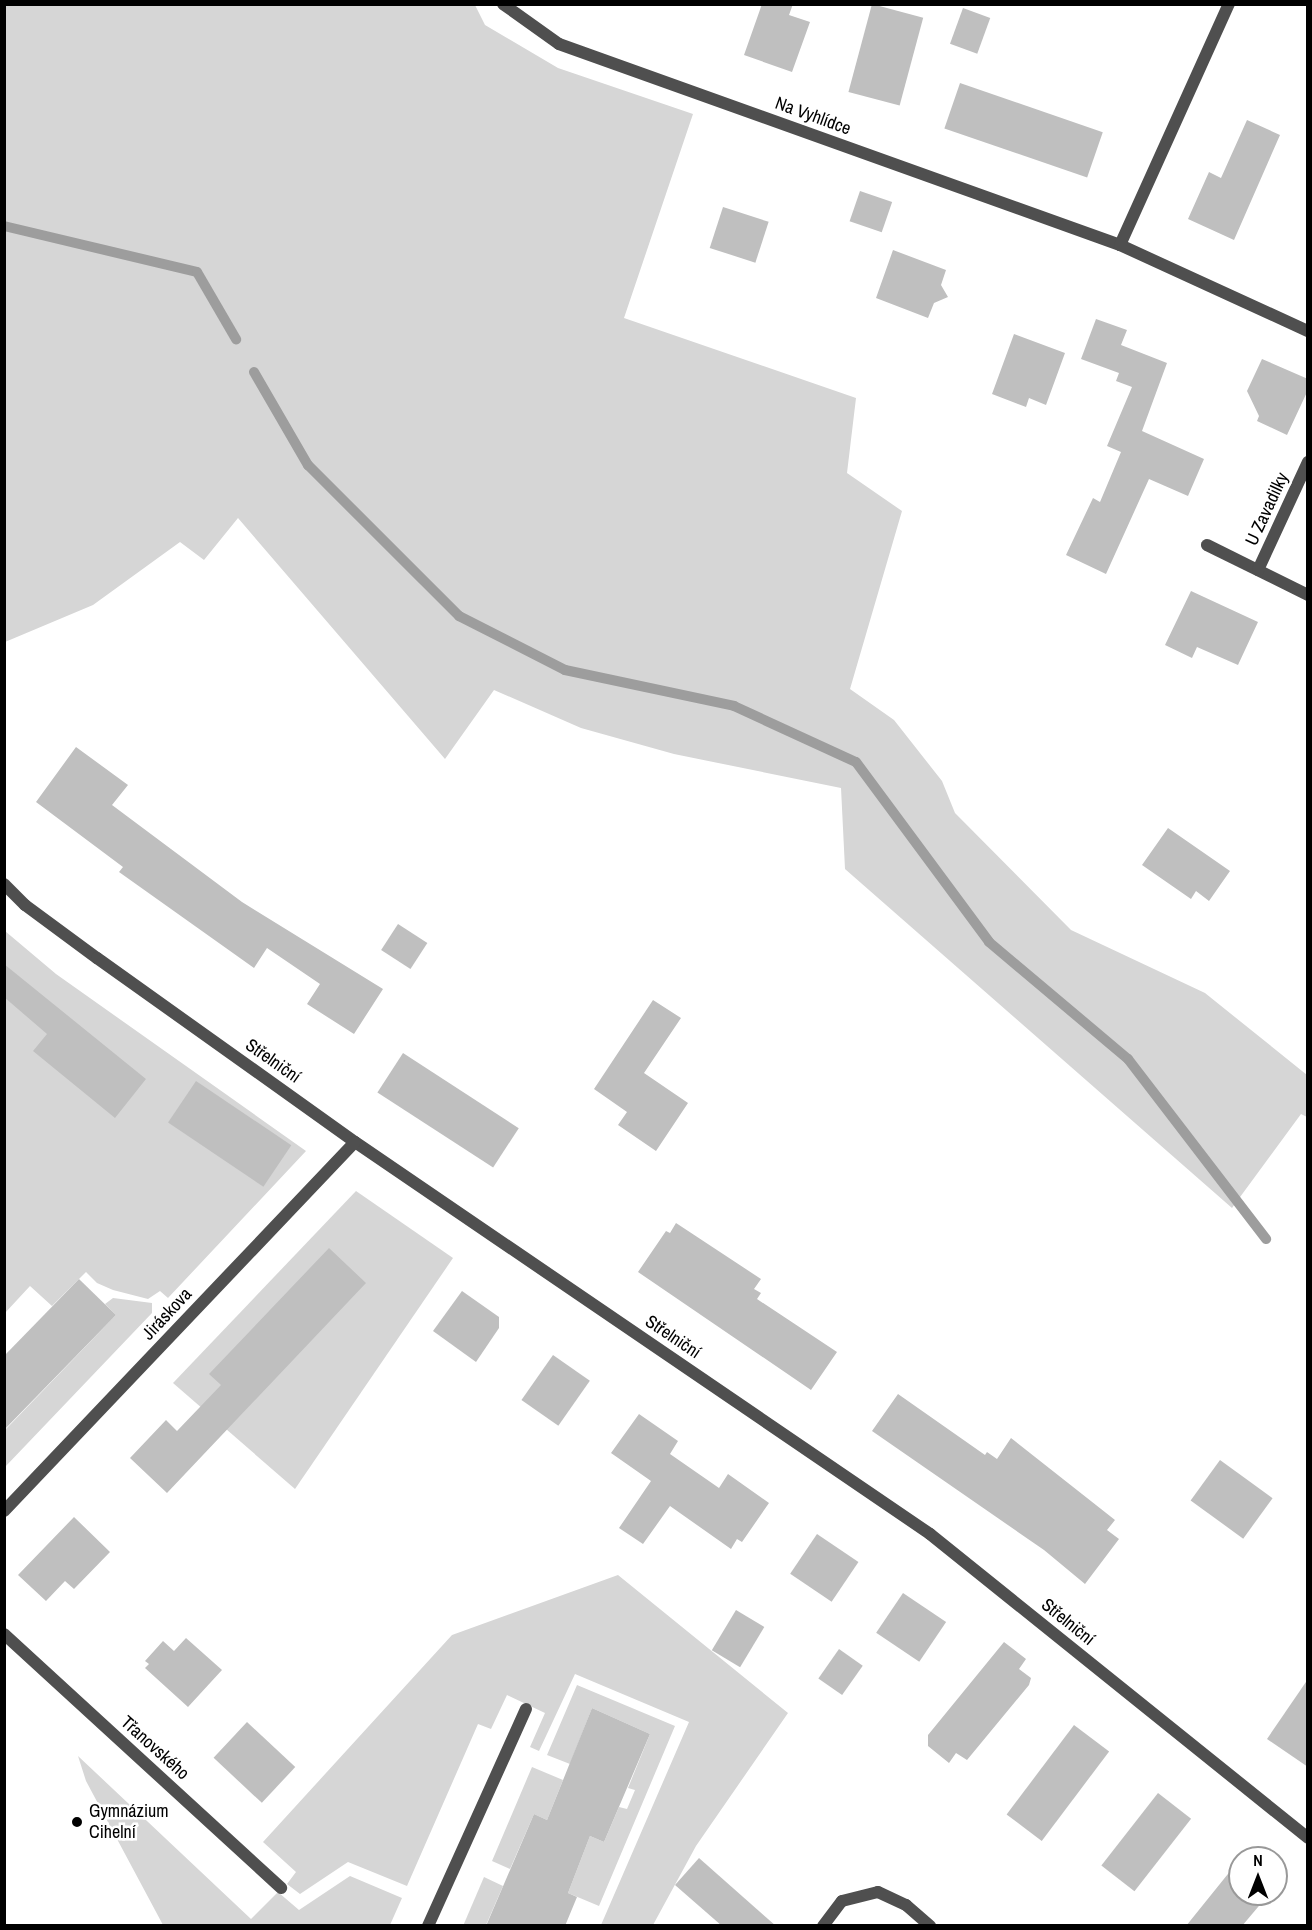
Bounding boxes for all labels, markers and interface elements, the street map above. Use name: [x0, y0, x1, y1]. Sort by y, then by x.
street label: Na Vyhlídce: [772, 92, 854, 140]
street label: U Zavadilky: [1241, 469, 1293, 549]
street label: Střelniční: [241, 1034, 305, 1088]
street label: Jiráskova: [138, 1284, 196, 1344]
street label: Střelniční: [641, 1311, 705, 1363]
street label: Střelniční: [1037, 1594, 1099, 1650]
street label: Třanovského: [116, 1712, 194, 1784]
place label: Gymnázium Cihelní: [89, 1801, 169, 1844]
marker: Gymnázium Cihelní: [70, 1815, 84, 1829]
north arrow: [1228, 1846, 1288, 1906]
text: N: [1253, 1849, 1263, 1871]

